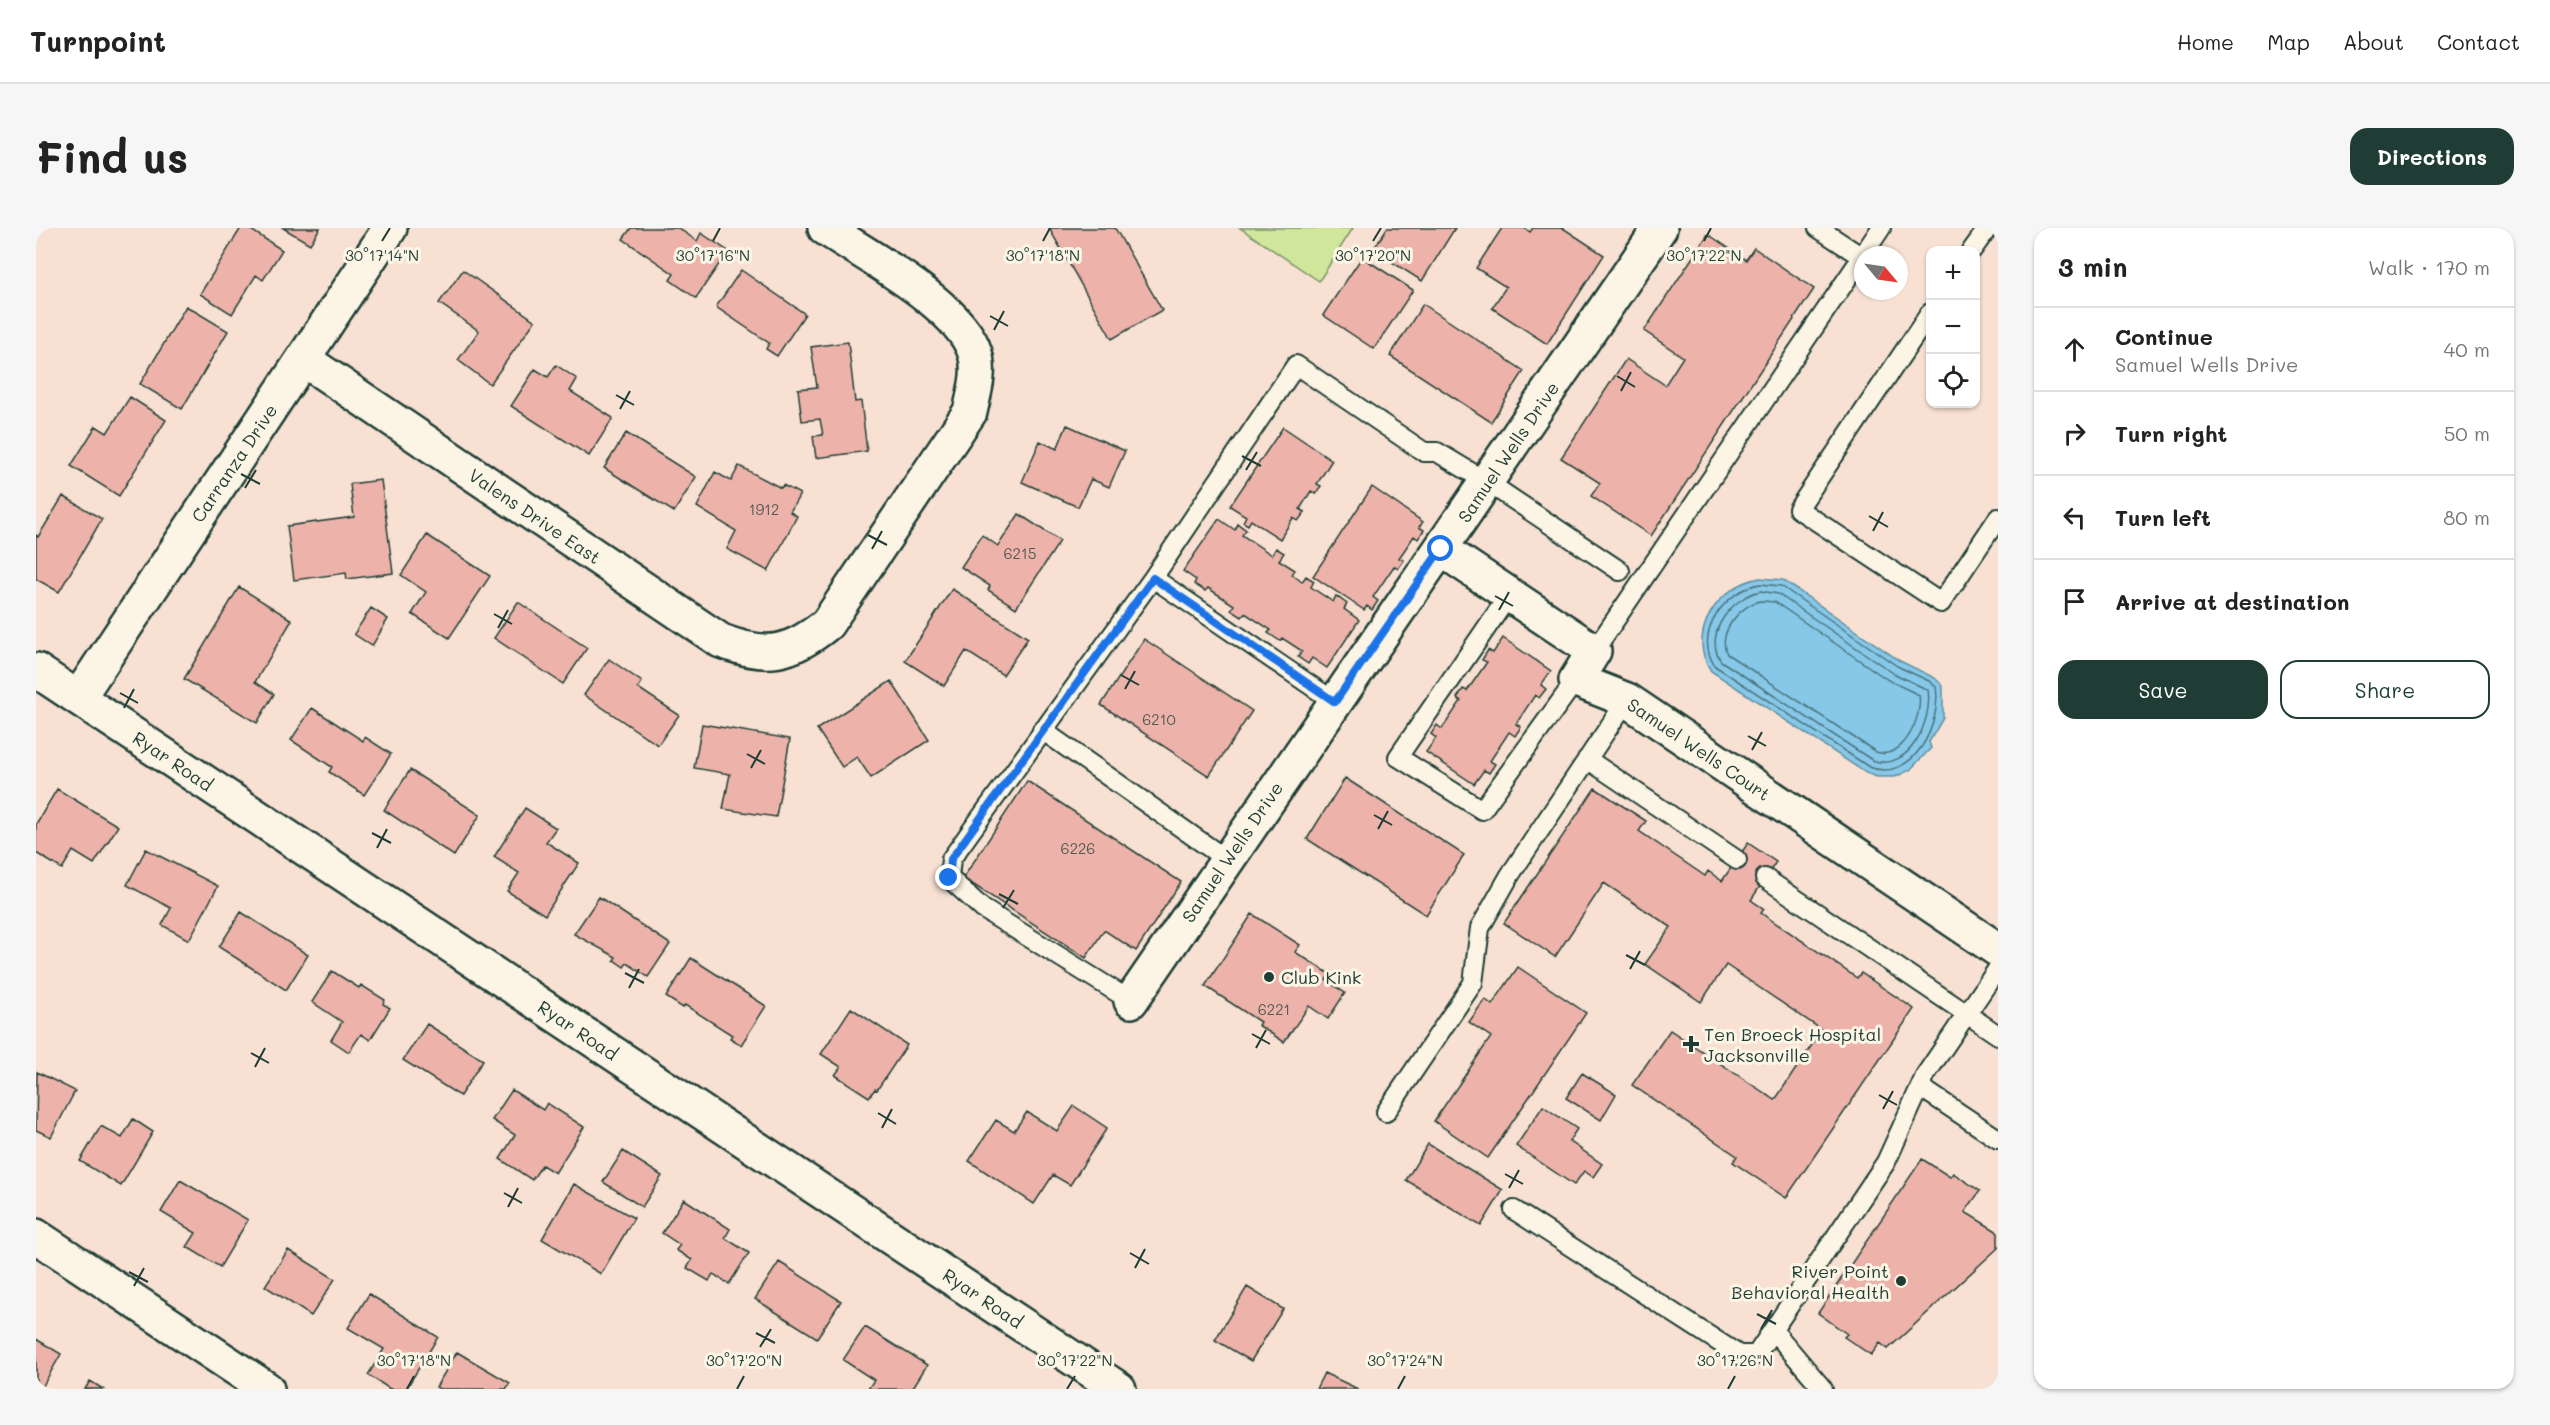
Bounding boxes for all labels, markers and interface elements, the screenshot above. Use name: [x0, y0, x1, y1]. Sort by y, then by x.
text: Turnpoint: [30, 23, 166, 59]
text: Home: [2177, 28, 2234, 55]
text: Map: [2267, 28, 2310, 55]
text: About: [2343, 28, 2404, 55]
text: Contact: [2437, 28, 2520, 55]
button: Directions: [2350, 128, 2514, 185]
text: Find us: [36, 129, 188, 184]
text: 30°17'14"N: [345, 245, 419, 265]
text: 30°17'16"N: [676, 245, 750, 265]
text: 30°17'18"N: [1006, 245, 1080, 265]
text: 30°17'20"N: [1335, 245, 1411, 265]
text: 30°17'22"N: [1666, 245, 1742, 265]
north arrow: [1854, 246, 1908, 300]
map controls: [1926, 246, 1980, 408]
button: +: [1926, 246, 1980, 300]
text: 3 min: [2058, 250, 2127, 284]
text: Walk · 170 m: [2368, 254, 2490, 280]
button: −: [1926, 300, 1980, 354]
text: Continue: [2115, 322, 2213, 351]
icon: ahead: [2058, 333, 2091, 366]
text: 40 m: [2444, 336, 2490, 362]
text: Samuel Wells Drive: [2115, 351, 2298, 377]
button: locate: [1926, 354, 1980, 408]
street label: Samuel Wells Drive: [1452, 377, 1564, 527]
street label: Carranza Drive: [185, 399, 283, 527]
icon: right: [2058, 417, 2091, 450]
text: Turn right: [2115, 419, 2227, 448]
text: 50 m: [2444, 420, 2490, 446]
street label: Valens Drive East: [464, 463, 606, 569]
house number: 1912: [749, 499, 779, 519]
icon: left: [2058, 501, 2091, 534]
text: Turn left: [2115, 503, 2211, 532]
text: 80 m: [2443, 504, 2490, 530]
route start: [1427, 535, 1453, 561]
house number: 6215: [1004, 543, 1036, 563]
icon: arrive: [2058, 585, 2091, 618]
text: Arrive at destination: [2115, 587, 2350, 616]
button: Save: [2058, 660, 2268, 719]
button: Share: [2280, 660, 2490, 719]
street label: Samuel Wells Court: [1623, 692, 1775, 806]
house number: 6210: [1142, 709, 1176, 729]
street label: Ryar Road: [128, 725, 218, 797]
street label: Samuel Wells Drive: [1176, 777, 1288, 927]
house number: 6226: [1061, 838, 1095, 858]
route end: [935, 864, 961, 890]
place label: Club Kink: [1281, 965, 1361, 989]
marker: Club Kink: [1262, 970, 1276, 984]
street label: Ryar Road: [533, 994, 623, 1066]
house number: 6221: [1258, 999, 1290, 1019]
place label: Ten Broeck Hospital Jacksonville: [1704, 1022, 1881, 1067]
marker: Ten Broeck Hospital Jacksonville: [1682, 1035, 1700, 1053]
place label: River Point Behavioral Health: [1731, 1259, 1889, 1304]
street label: Ryar Road: [938, 1262, 1028, 1334]
marker: River Point Behavioral Health: [1894, 1274, 1908, 1288]
text: 30°17'18"N: [377, 1350, 451, 1370]
text: 30°17'20"N: [706, 1350, 782, 1370]
text: 30°17'22"N: [1037, 1350, 1113, 1370]
text: 30°17'24"N: [1367, 1350, 1443, 1370]
text: 30°17'26"N: [1697, 1350, 1773, 1370]

